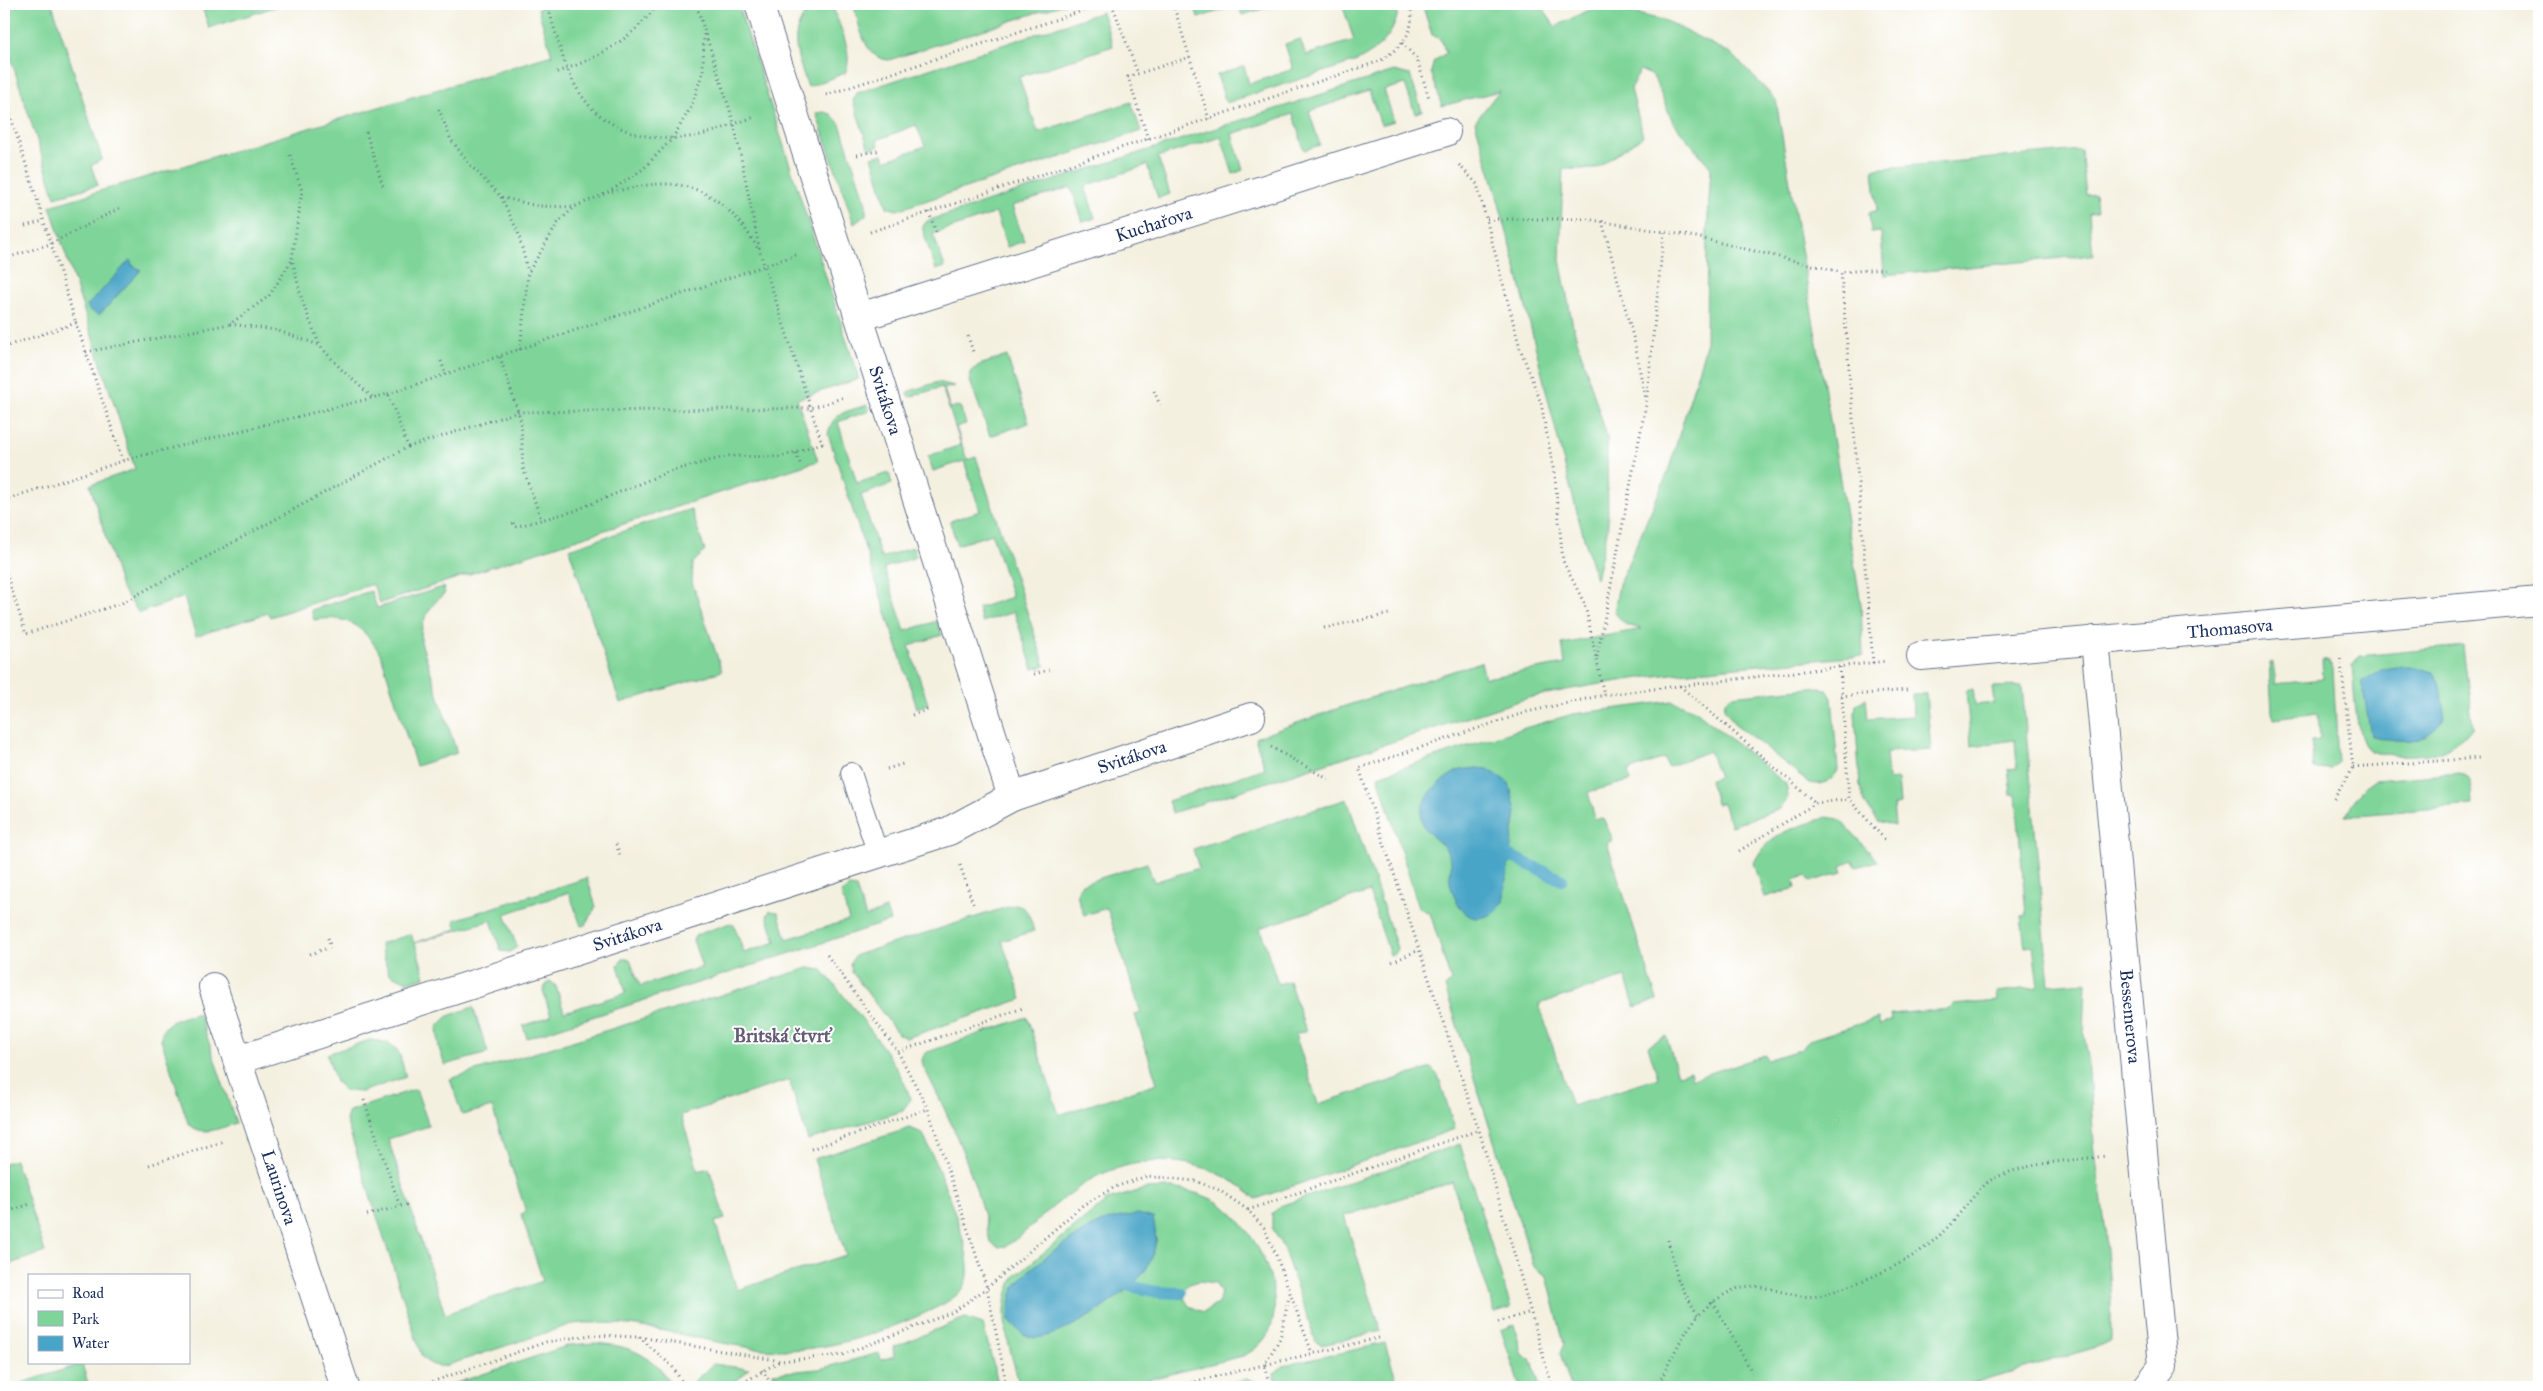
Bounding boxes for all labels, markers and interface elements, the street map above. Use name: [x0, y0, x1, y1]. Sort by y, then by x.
street label: Kuchařova: [1113, 202, 1195, 247]
street label: Svitákova: [864, 363, 907, 438]
street label: Thomasova: [2186, 614, 2274, 643]
street label: Svitákova: [1095, 735, 1170, 779]
street label: Svitákova: [590, 913, 665, 956]
street label: Bessemerova: [2115, 968, 2146, 1065]
district label: Britská čtvrť: [733, 1024, 833, 1047]
street label: Laurinova: [257, 1147, 302, 1228]
legend: [28, 1274, 190, 1364]
text: Road: [72, 1284, 104, 1302]
text: Park: [72, 1310, 99, 1328]
text: Water: [72, 1334, 109, 1352]

